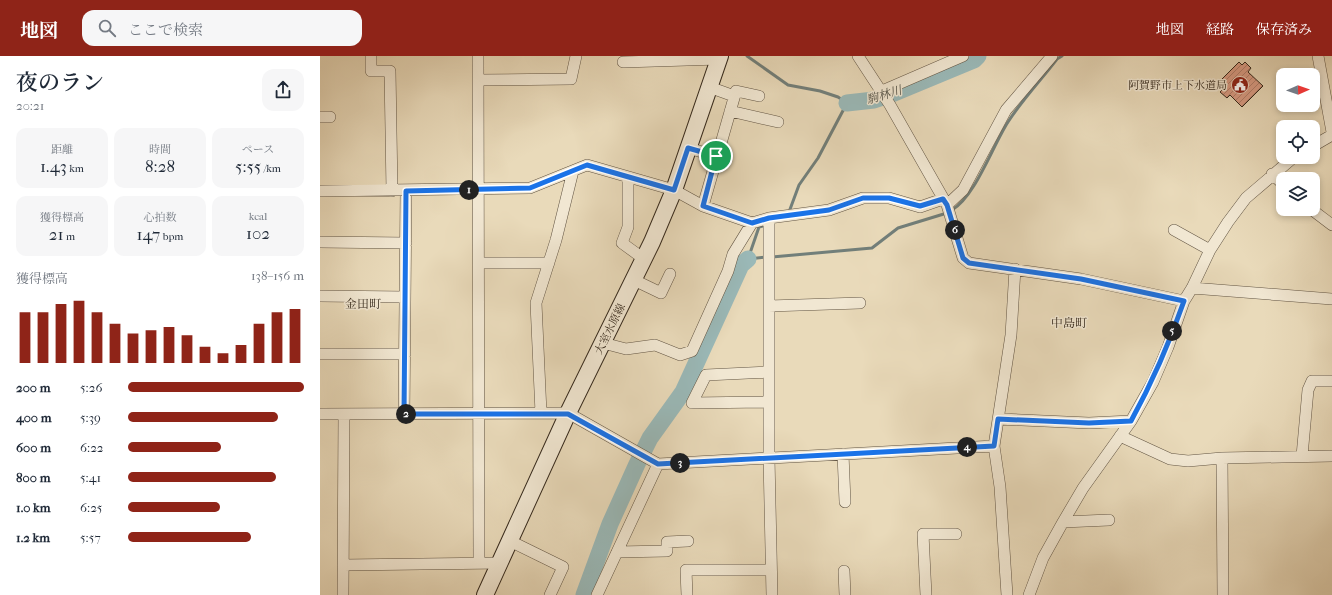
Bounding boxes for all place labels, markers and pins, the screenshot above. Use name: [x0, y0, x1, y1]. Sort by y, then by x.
public building icon: 阿賀野市上下水道局: [1230, 75, 1250, 95]
place label: 阿賀野市上下水道局: [1128, 79, 1227, 92]
pin: [699, 139, 733, 173]
pin: 1: [459, 180, 479, 200]
pin: 6: [945, 220, 965, 240]
pin: 5: [1162, 321, 1182, 341]
pin: 2: [396, 404, 416, 424]
pin: 4: [957, 437, 977, 457]
pin: 3: [670, 453, 690, 473]

